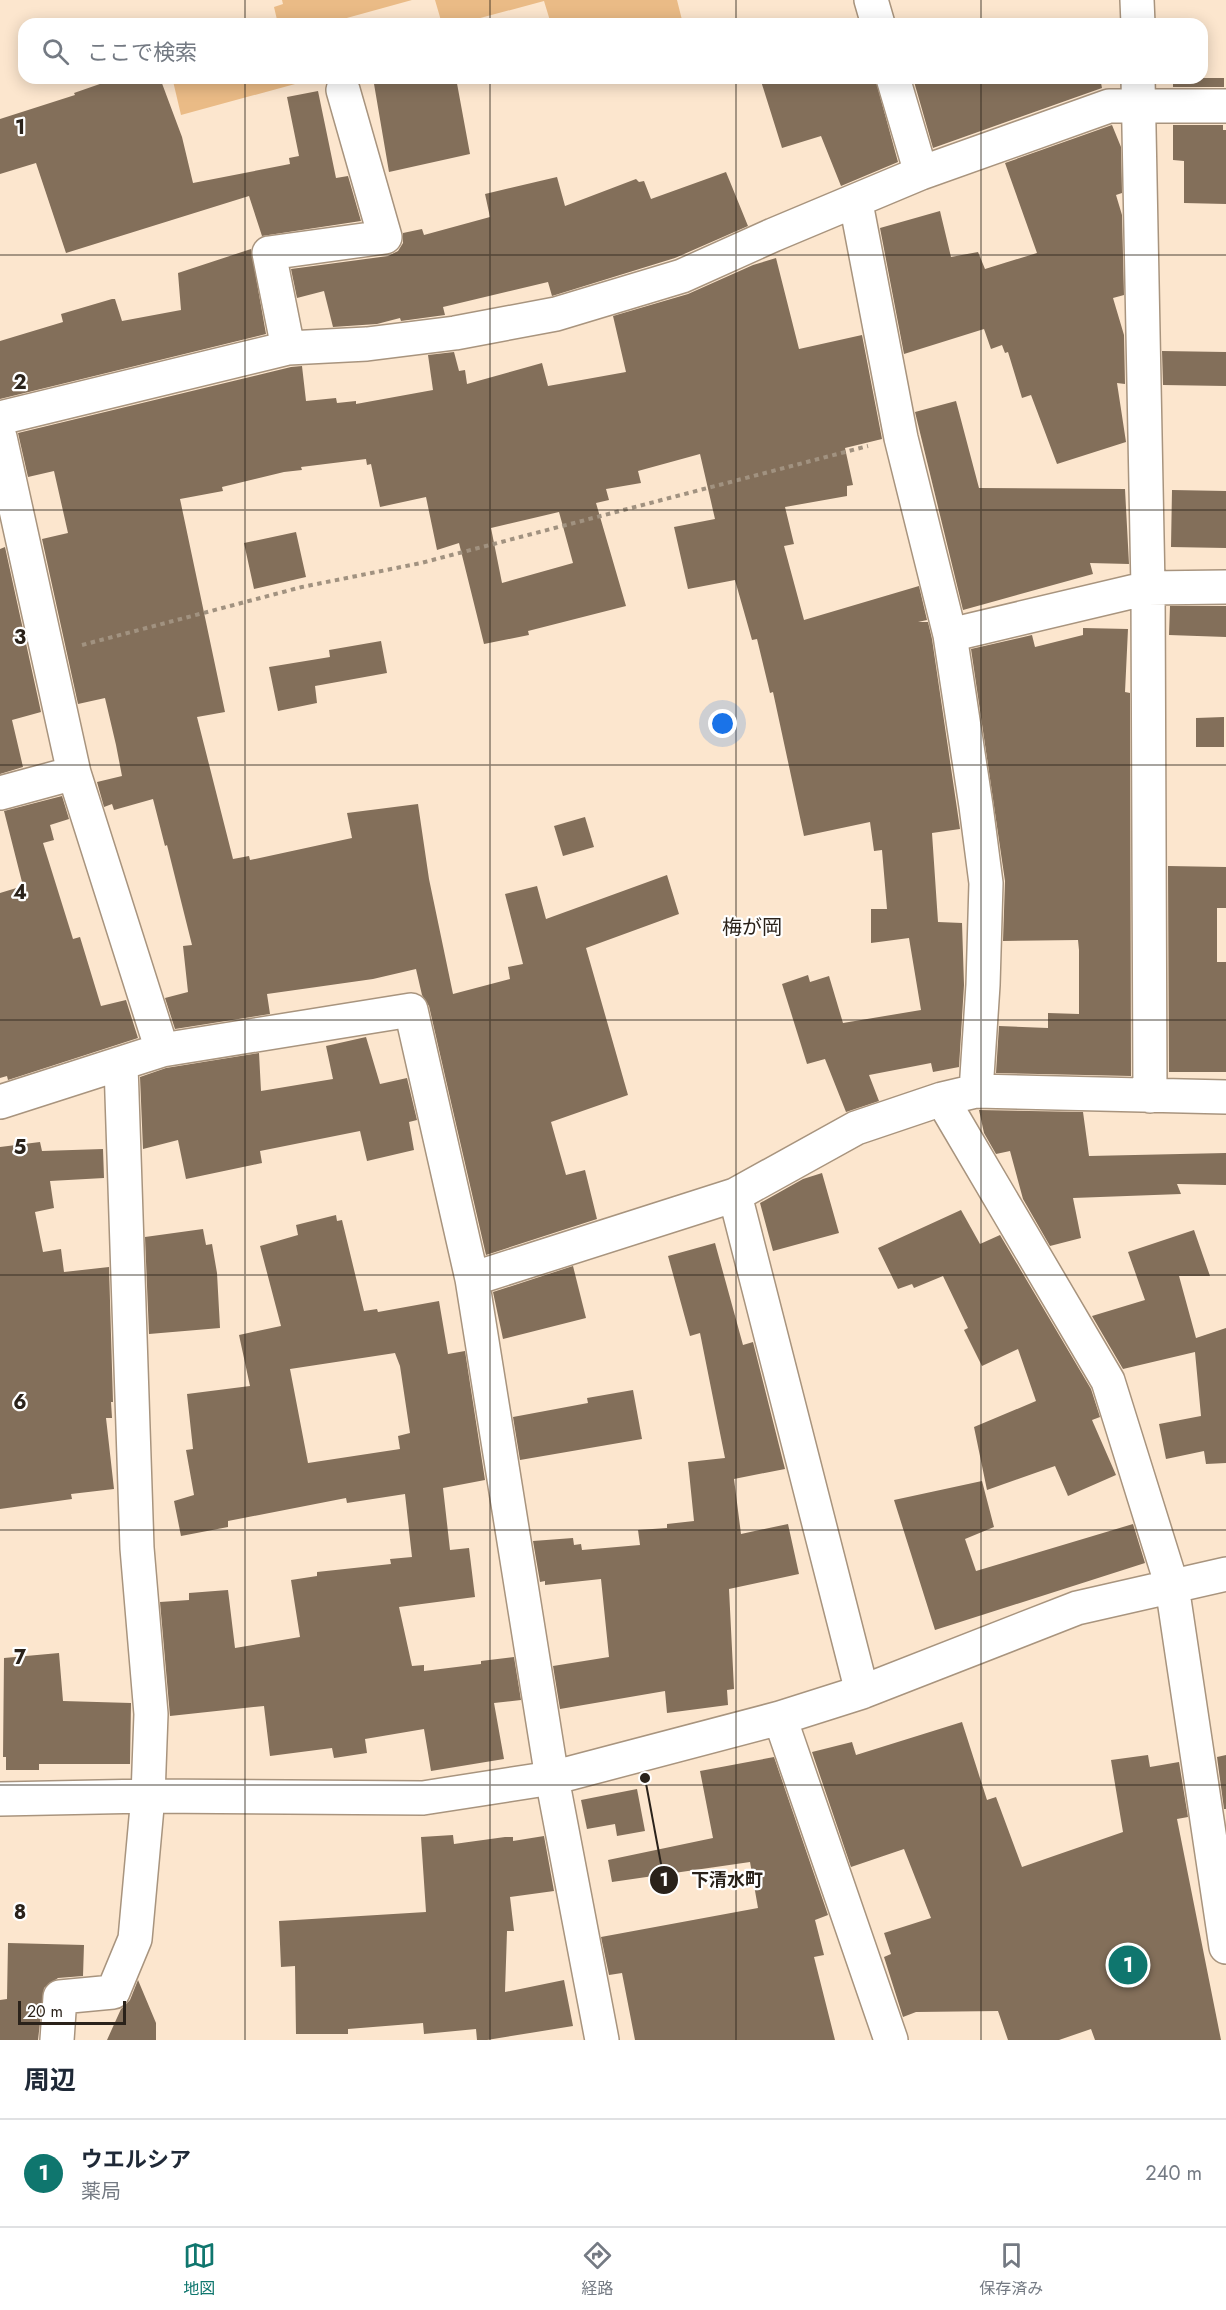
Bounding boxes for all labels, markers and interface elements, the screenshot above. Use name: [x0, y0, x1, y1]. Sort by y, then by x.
search box: [18, 18, 1208, 84]
icon: search: [39, 35, 72, 68]
text: ここで検索: [87, 36, 197, 68]
text: 1: [15, 113, 25, 142]
text: 2: [13, 368, 27, 397]
text: 3: [14, 623, 26, 652]
your location: [708, 709, 737, 738]
text: 4: [13, 878, 27, 907]
district label: 梅が岡: [722, 913, 782, 942]
text: 5: [14, 1133, 27, 1162]
text: 6: [13, 1388, 27, 1417]
text: 7: [14, 1643, 27, 1672]
callout: 下清水町: [649, 1862, 775, 1898]
text: 1: [659, 1867, 669, 1893]
text: 下清水町: [691, 1867, 763, 1893]
text: 8: [14, 1898, 26, 1927]
pin: 1: [1108, 1942, 1148, 1988]
scale bar: [18, 1998, 126, 2026]
text: 20 m: [27, 2000, 63, 2023]
text: 周辺: [24, 2061, 76, 2099]
text: ウエルシア: [81, 2143, 191, 2175]
text: 1: [38, 2159, 49, 2188]
text: 240 m: [1145, 2159, 1202, 2188]
text: 薬局: [81, 2177, 121, 2206]
tab: 地図: [183, 2239, 216, 2300]
tab: 経路: [581, 2239, 614, 2300]
tab: 保存済み: [979, 2239, 1043, 2300]

